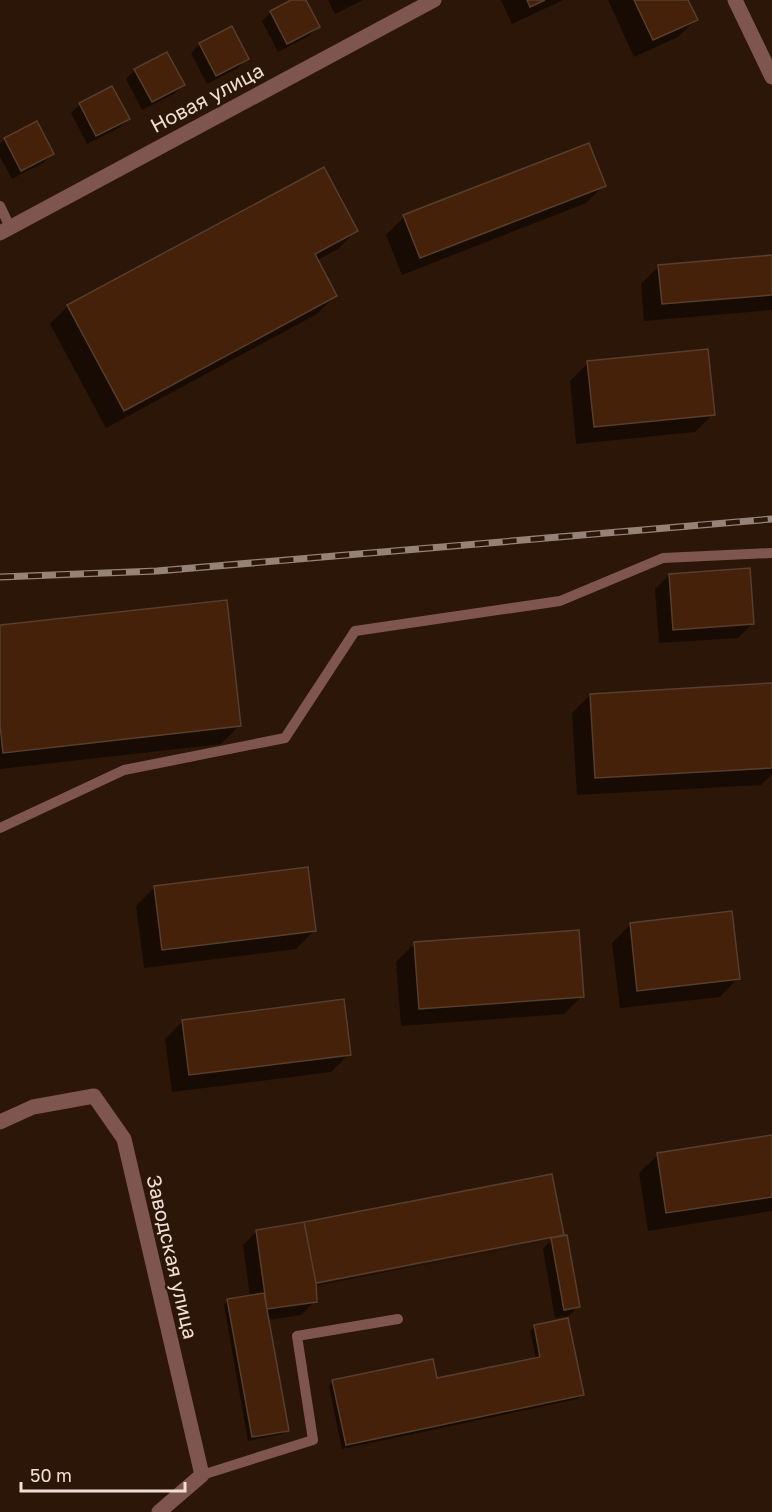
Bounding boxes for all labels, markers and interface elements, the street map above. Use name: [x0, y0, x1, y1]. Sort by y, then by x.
street label: Новая улица: [146, 57, 267, 137]
street label: Заводская улица: [142, 1172, 204, 1341]
scale bar: [21, 1455, 184, 1493]
text: 50 m: [30, 1464, 72, 1486]

